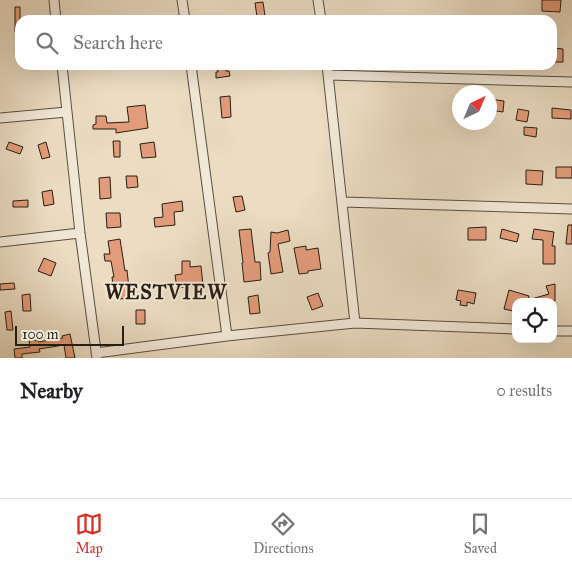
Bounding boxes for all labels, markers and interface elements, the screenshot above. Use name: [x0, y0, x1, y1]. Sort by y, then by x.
search box: [15, 15, 557, 70]
icon: search: [33, 29, 61, 57]
text: Search here: [73, 31, 163, 54]
north arrow: [452, 85, 497, 130]
district label: WESTVIEW: [105, 280, 227, 304]
map controls: [512, 298, 557, 343]
button: locate: [512, 298, 557, 343]
scale bar: [15, 323, 124, 346]
text: 100 m: [22, 326, 59, 343]
text: Nearby: [20, 378, 83, 404]
text: 0 results: [497, 381, 552, 400]
tab: Map: [75, 510, 103, 557]
tab: Directions: [253, 510, 314, 557]
tab: Saved: [464, 510, 497, 557]

